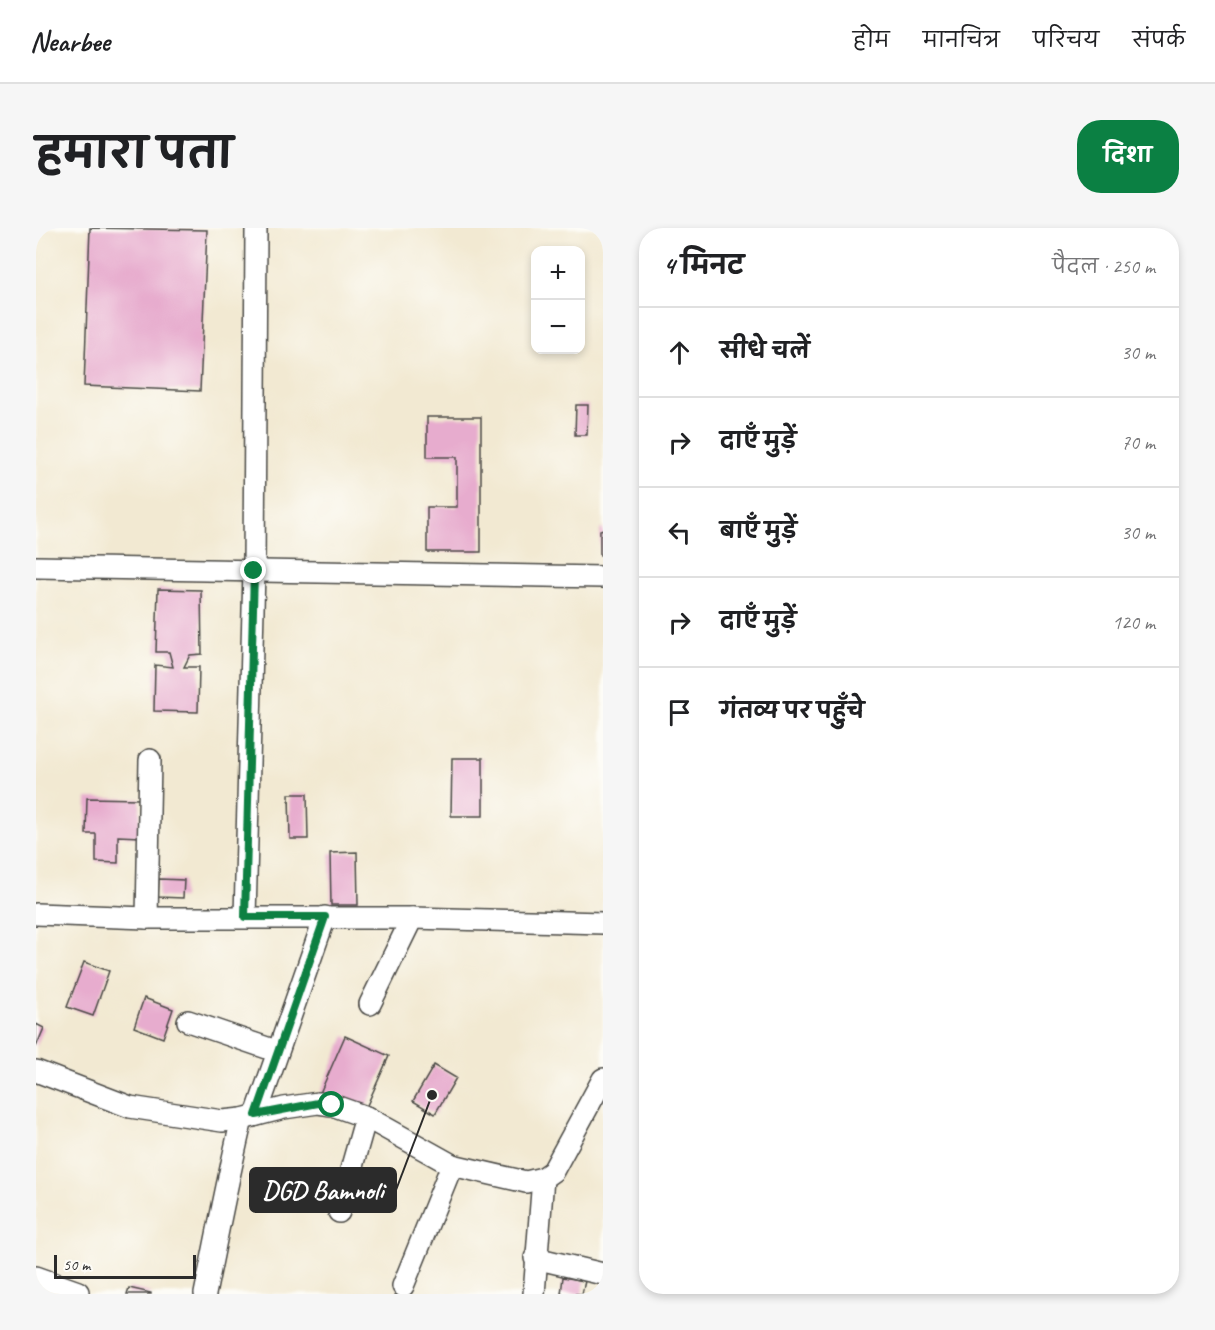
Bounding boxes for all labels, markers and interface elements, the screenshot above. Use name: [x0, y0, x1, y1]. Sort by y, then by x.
text: Nearbee: [30, 24, 110, 59]
text: होम: [853, 27, 890, 53]
text: मानचित्र: [923, 27, 1000, 53]
text: परिचय: [1033, 27, 1099, 53]
text: संपर्क: [1132, 27, 1185, 53]
button: दिशा: [1077, 120, 1179, 193]
text: हमारा पता: [36, 127, 233, 180]
map controls: [531, 246, 585, 354]
button: +: [531, 246, 585, 300]
text: 4 मिनट: [663, 249, 744, 282]
text: पैदल · 250 m: [1052, 254, 1155, 279]
button: −: [531, 300, 585, 354]
icon: ahead: [663, 336, 696, 369]
text: सीधे चलें: [720, 337, 810, 365]
text: 30 m: [1121, 340, 1155, 365]
icon: right: [663, 426, 696, 459]
text: दाएँ मुड़ें: [720, 427, 796, 455]
text: 70 m: [1121, 430, 1155, 455]
icon: left: [663, 516, 696, 549]
text: बाएँ मुड़ें: [720, 517, 797, 545]
text: 30 m: [1121, 520, 1155, 545]
route end: [240, 557, 266, 583]
icon: right: [663, 606, 696, 639]
text: दाएँ मुड़ें: [720, 607, 796, 635]
text: 120 m: [1112, 610, 1155, 635]
icon: arrive: [663, 696, 696, 729]
text: गंतव्य पर पहुँचे: [720, 697, 864, 725]
route start: [318, 1091, 344, 1117]
callout: DGD Bamnoli: [250, 1168, 396, 1212]
text: DGD Bamnoli: [262, 1174, 387, 1207]
scale bar: [54, 1252, 196, 1280]
text: 50 m: [63, 1255, 90, 1275]

